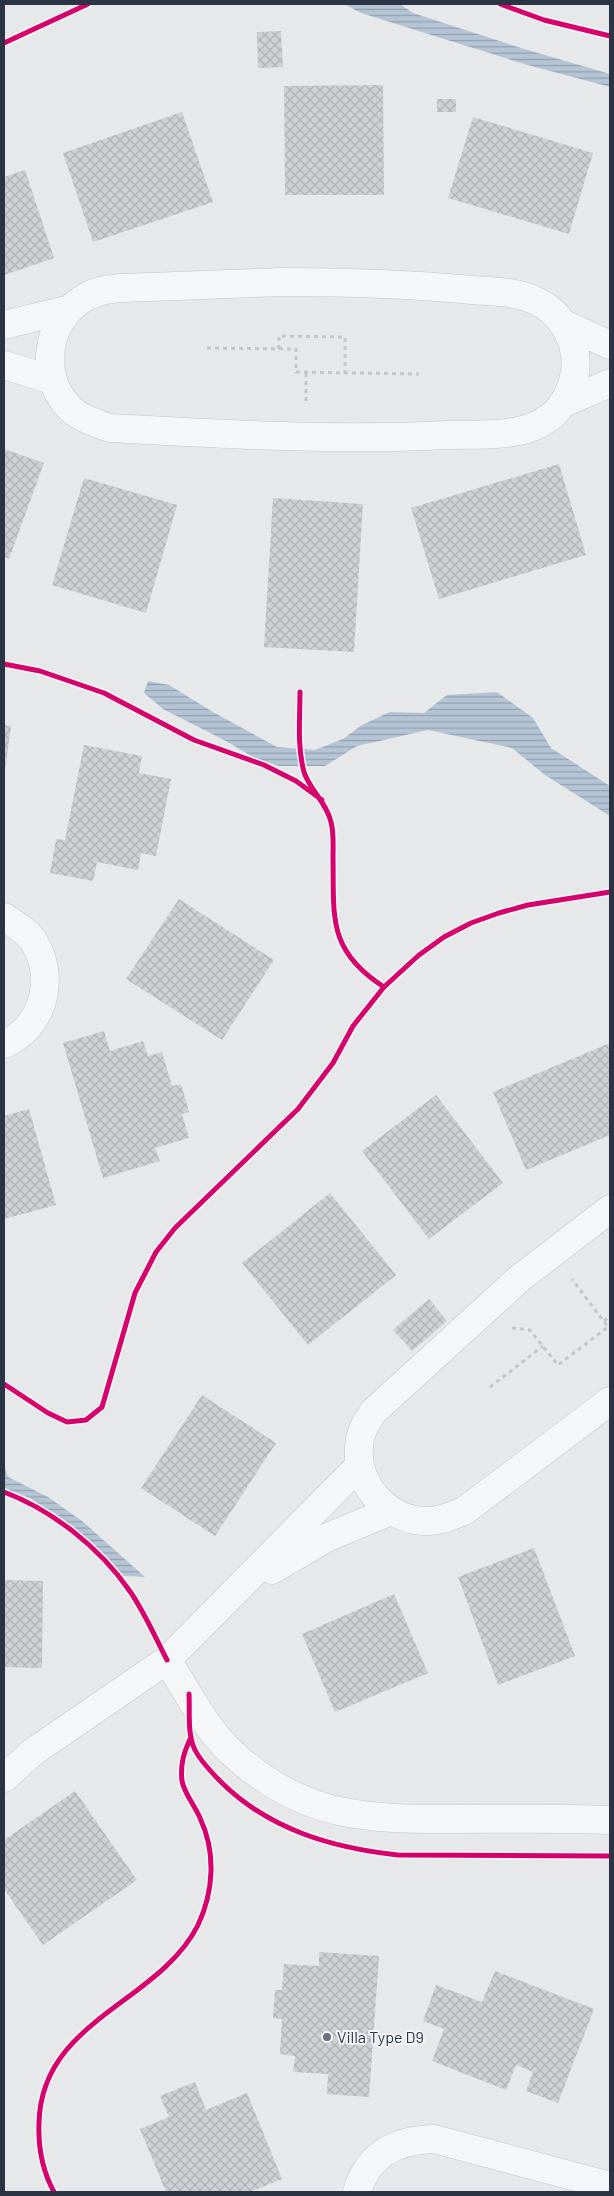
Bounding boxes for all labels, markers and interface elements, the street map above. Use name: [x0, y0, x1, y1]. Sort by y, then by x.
place label: Villa Type D9: [337, 2027, 424, 2046]
marker: Villa Type D9: [321, 2031, 333, 2043]

